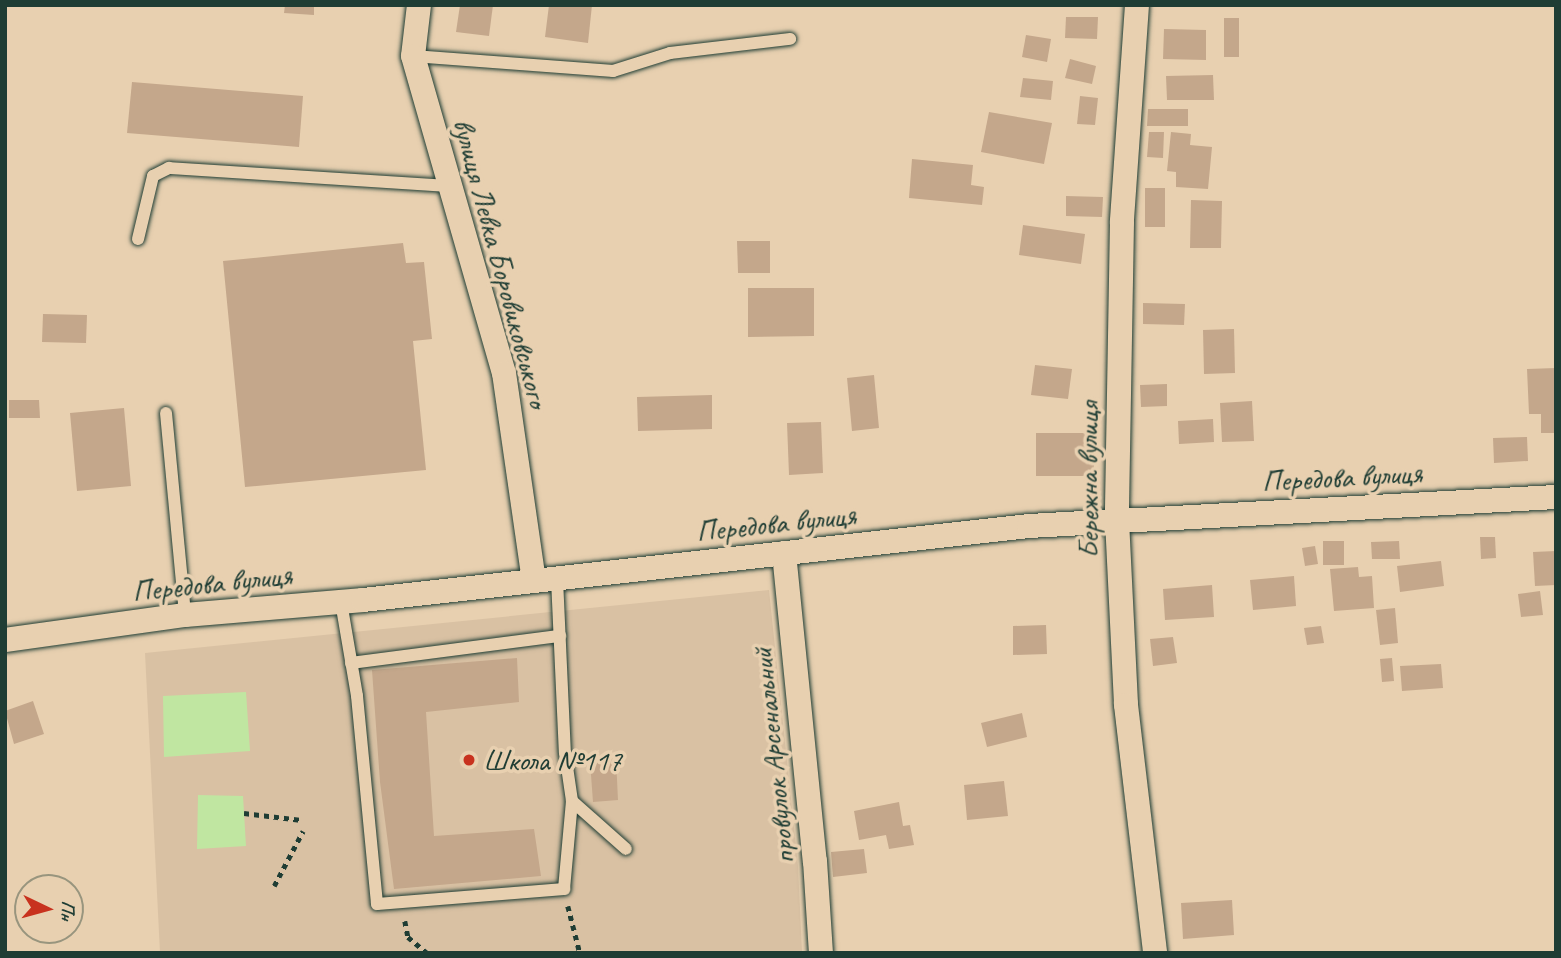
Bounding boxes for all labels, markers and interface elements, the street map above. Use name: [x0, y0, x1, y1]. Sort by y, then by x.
street label: вулиця Левка Боровиковського: [445, 116, 557, 410]
street label: Бережна вулиця: [1070, 402, 1106, 558]
street label: Передова вулиця: [1260, 455, 1424, 499]
street label: Передова вулиця: [693, 497, 859, 549]
street label: Передова вулиця: [129, 557, 295, 609]
street label: провулок Арсенальний: [744, 646, 802, 866]
place label: Школа №117: [483, 742, 622, 778]
marker: Школа №117: [461, 752, 477, 768]
north arrow: [14, 874, 84, 944]
text: Пн: [55, 900, 81, 922]

